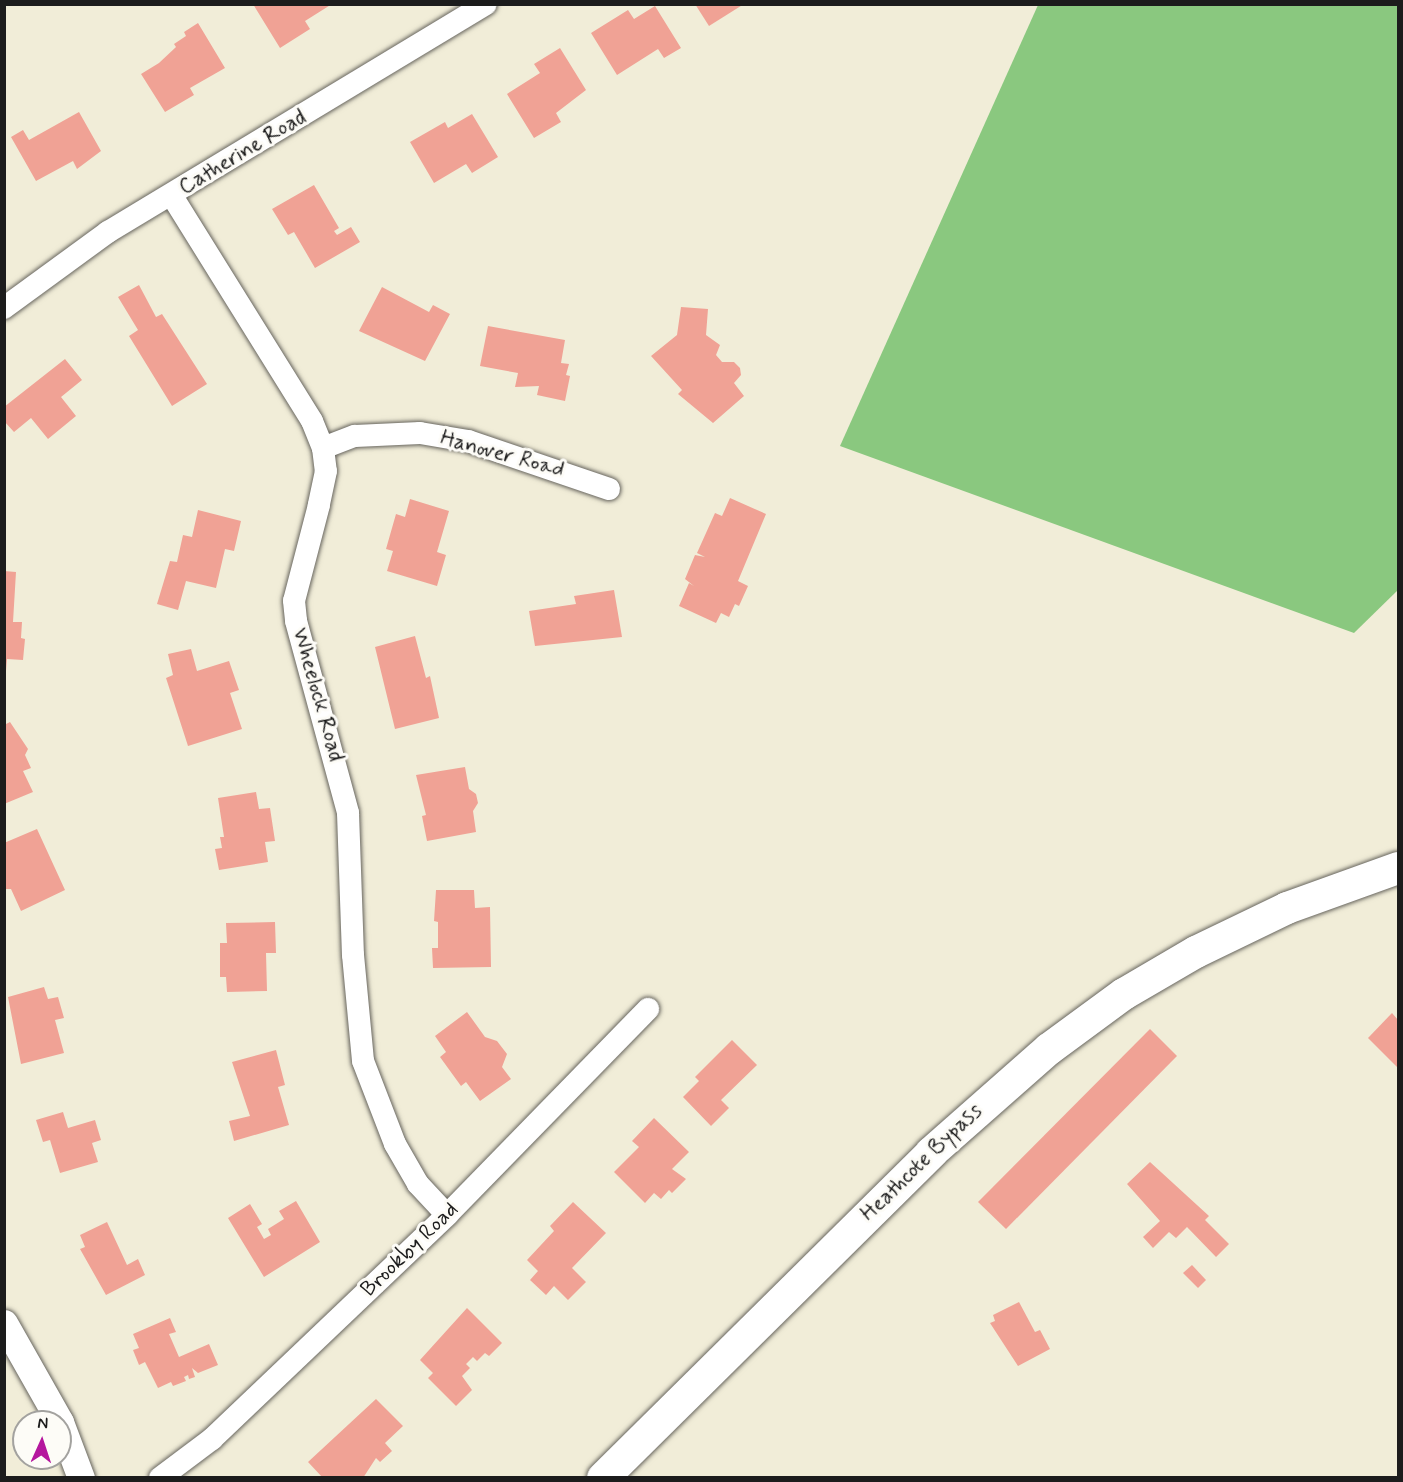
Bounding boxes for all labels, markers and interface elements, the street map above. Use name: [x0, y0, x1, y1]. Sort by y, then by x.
street label: Catherine Road: [175, 105, 311, 201]
street label: Hanover Road: [438, 426, 566, 484]
street label: Wheelock Road: [285, 626, 349, 764]
street label: Heathcote Bypass: [856, 1098, 988, 1228]
street label: Brookby Road: [356, 1197, 464, 1303]
north arrow: [12, 1410, 72, 1470]
text: N: [37, 1413, 49, 1434]

